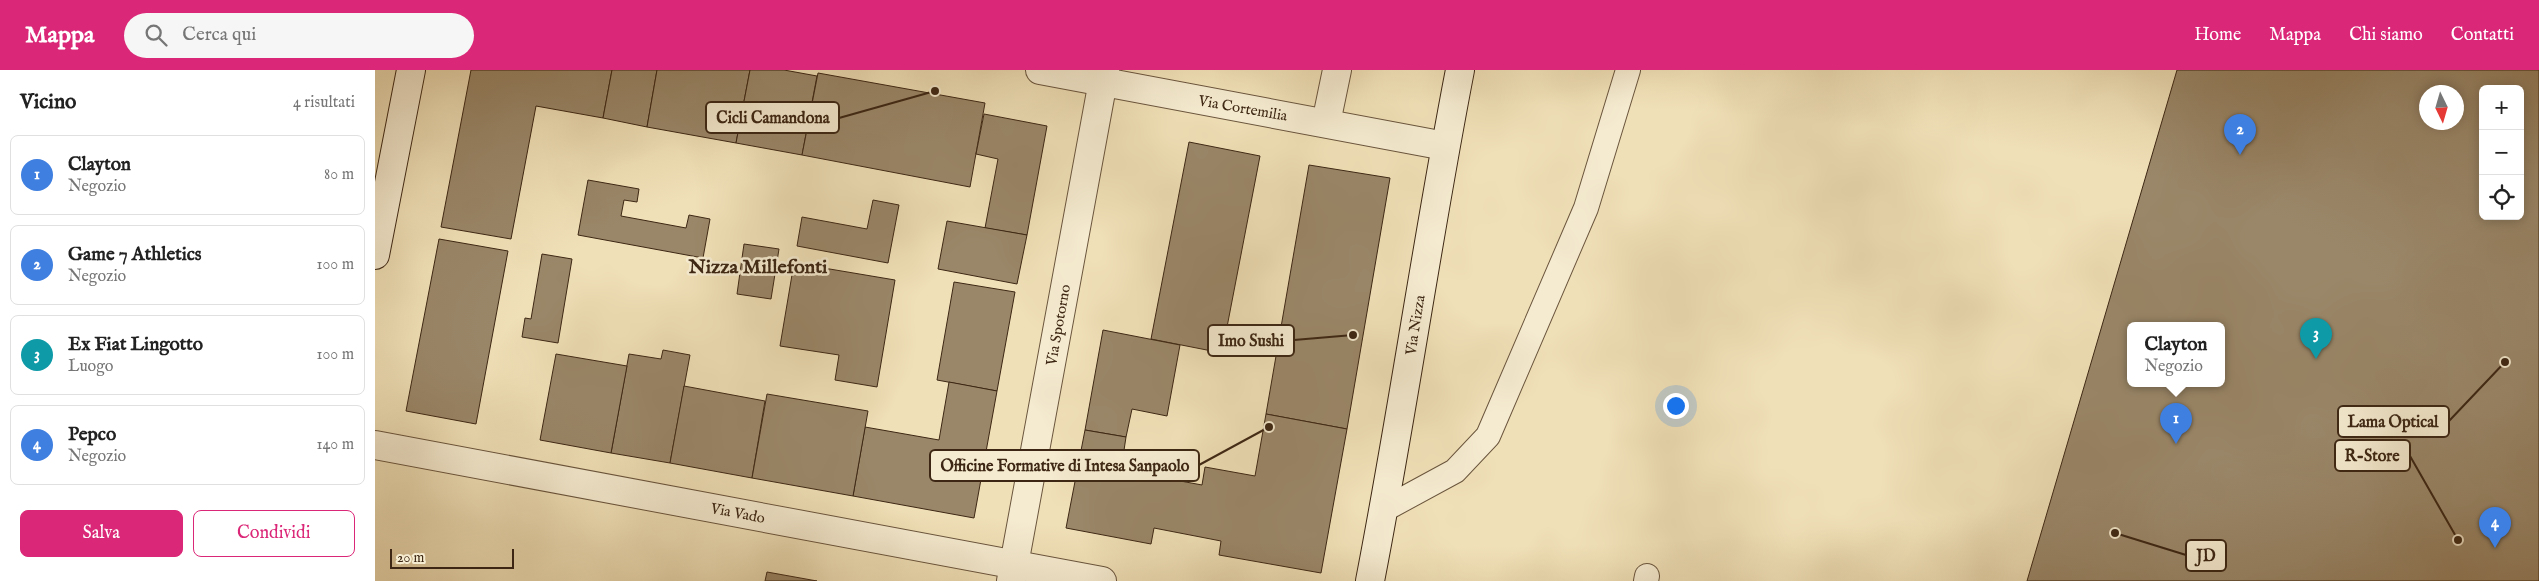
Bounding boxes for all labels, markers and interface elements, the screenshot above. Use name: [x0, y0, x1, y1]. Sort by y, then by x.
search box: [124, 13, 474, 58]
text: Mappa: [25, 20, 94, 51]
icon: search: [142, 21, 170, 49]
text: Cerca qui: [182, 23, 256, 47]
text: Home: [2194, 24, 2241, 47]
text: Mappa: [2269, 24, 2321, 47]
text: Chi siamo: [2349, 24, 2423, 47]
text: Contatti: [2451, 24, 2514, 47]
north arrow: [2419, 85, 2464, 130]
map controls: [2479, 85, 2524, 220]
button: +: [2479, 85, 2524, 130]
text: Vicino: [20, 89, 76, 116]
street label: Via Cortemilia: [1196, 91, 1289, 126]
text: 4 risultati: [293, 93, 355, 113]
callout: Cicli Camandona: [706, 102, 839, 133]
text: Cicli Camandona: [716, 109, 831, 129]
pin: 2: [2224, 114, 2256, 155]
button: −: [2479, 130, 2524, 175]
text: Clayton: [68, 153, 131, 177]
text: 1: [34, 165, 40, 185]
text: 80 m: [324, 165, 354, 185]
button: locate: [2479, 175, 2524, 220]
text: Negozio: [68, 177, 126, 197]
text: Game 7 Athletics: [68, 243, 202, 267]
text: 2: [33, 255, 41, 275]
text: 100 m: [317, 255, 354, 275]
district label: Nizza Millefonti: [688, 255, 828, 280]
text: Negozio: [68, 267, 126, 287]
street label: Via Spotorno: [1042, 283, 1075, 368]
street label: Via Nizza: [1401, 293, 1430, 358]
pin: 3: [2300, 318, 2332, 359]
popup: [2127, 322, 2225, 387]
callout: Imo Sushi: [1208, 325, 1294, 356]
text: Imo Sushi: [1218, 332, 1285, 352]
text: Ex Fiat Lingotto: [68, 333, 203, 357]
text: Clayton: [2145, 333, 2207, 357]
text: 3: [34, 345, 40, 365]
text: 100 m: [317, 345, 354, 365]
text: Luogo: [68, 357, 114, 377]
text: Negozio: [2145, 357, 2203, 377]
your location: [1663, 393, 1689, 419]
pin: 1: [2160, 403, 2192, 444]
callout: Lama Optical: [2338, 406, 2449, 437]
text: Lama Optical: [2348, 413, 2439, 433]
text: Pepco: [68, 423, 116, 447]
text: 4: [33, 435, 41, 455]
text: 140 m: [316, 435, 354, 455]
callout: R-Store: [2335, 440, 2410, 471]
text: Negozio: [68, 447, 126, 467]
text: R-Store: [2345, 447, 2400, 467]
callout: Officine Formative di Intesa Sanpaolo: [930, 450, 1199, 481]
text: Officine Formative di Intesa Sanpaolo: [941, 457, 1190, 477]
street label: Via Vado: [708, 499, 767, 528]
pin: 4: [2479, 507, 2511, 548]
button: Salva: [20, 510, 183, 557]
button: Condividi: [193, 510, 355, 557]
callout: JD: [2186, 540, 2226, 571]
scale bar: [390, 546, 514, 569]
text: JD: [2194, 547, 2216, 567]
text: 20 m: [397, 549, 424, 567]

